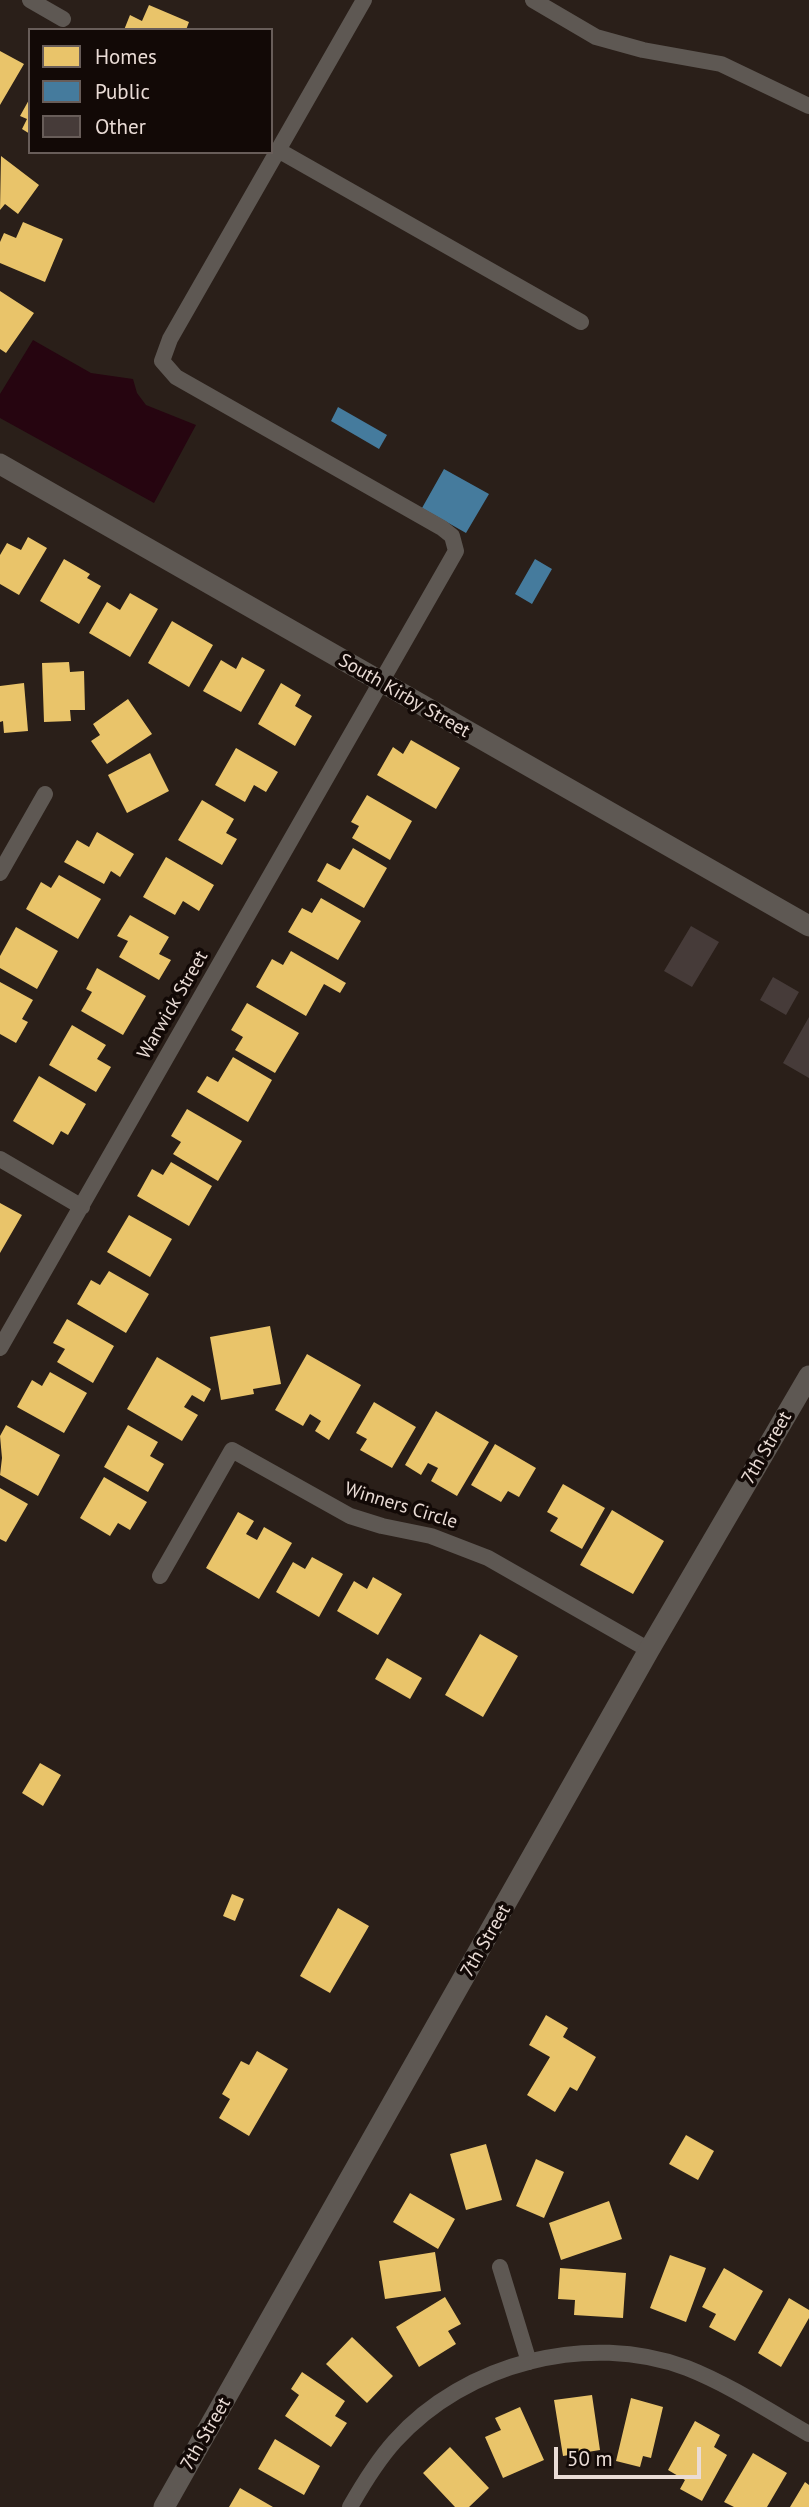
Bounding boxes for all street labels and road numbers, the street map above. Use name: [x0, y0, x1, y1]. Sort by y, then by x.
street label: South Kirby Street: [334, 649, 474, 743]
street label: Warwick Street: [133, 947, 213, 1063]
street label: 7th Street: [737, 1408, 797, 1488]
street label: Winners Circle: [342, 1478, 460, 1534]
street label: 7th Street: [456, 1901, 516, 1981]
street label: 7th Street: [176, 2394, 236, 2474]

